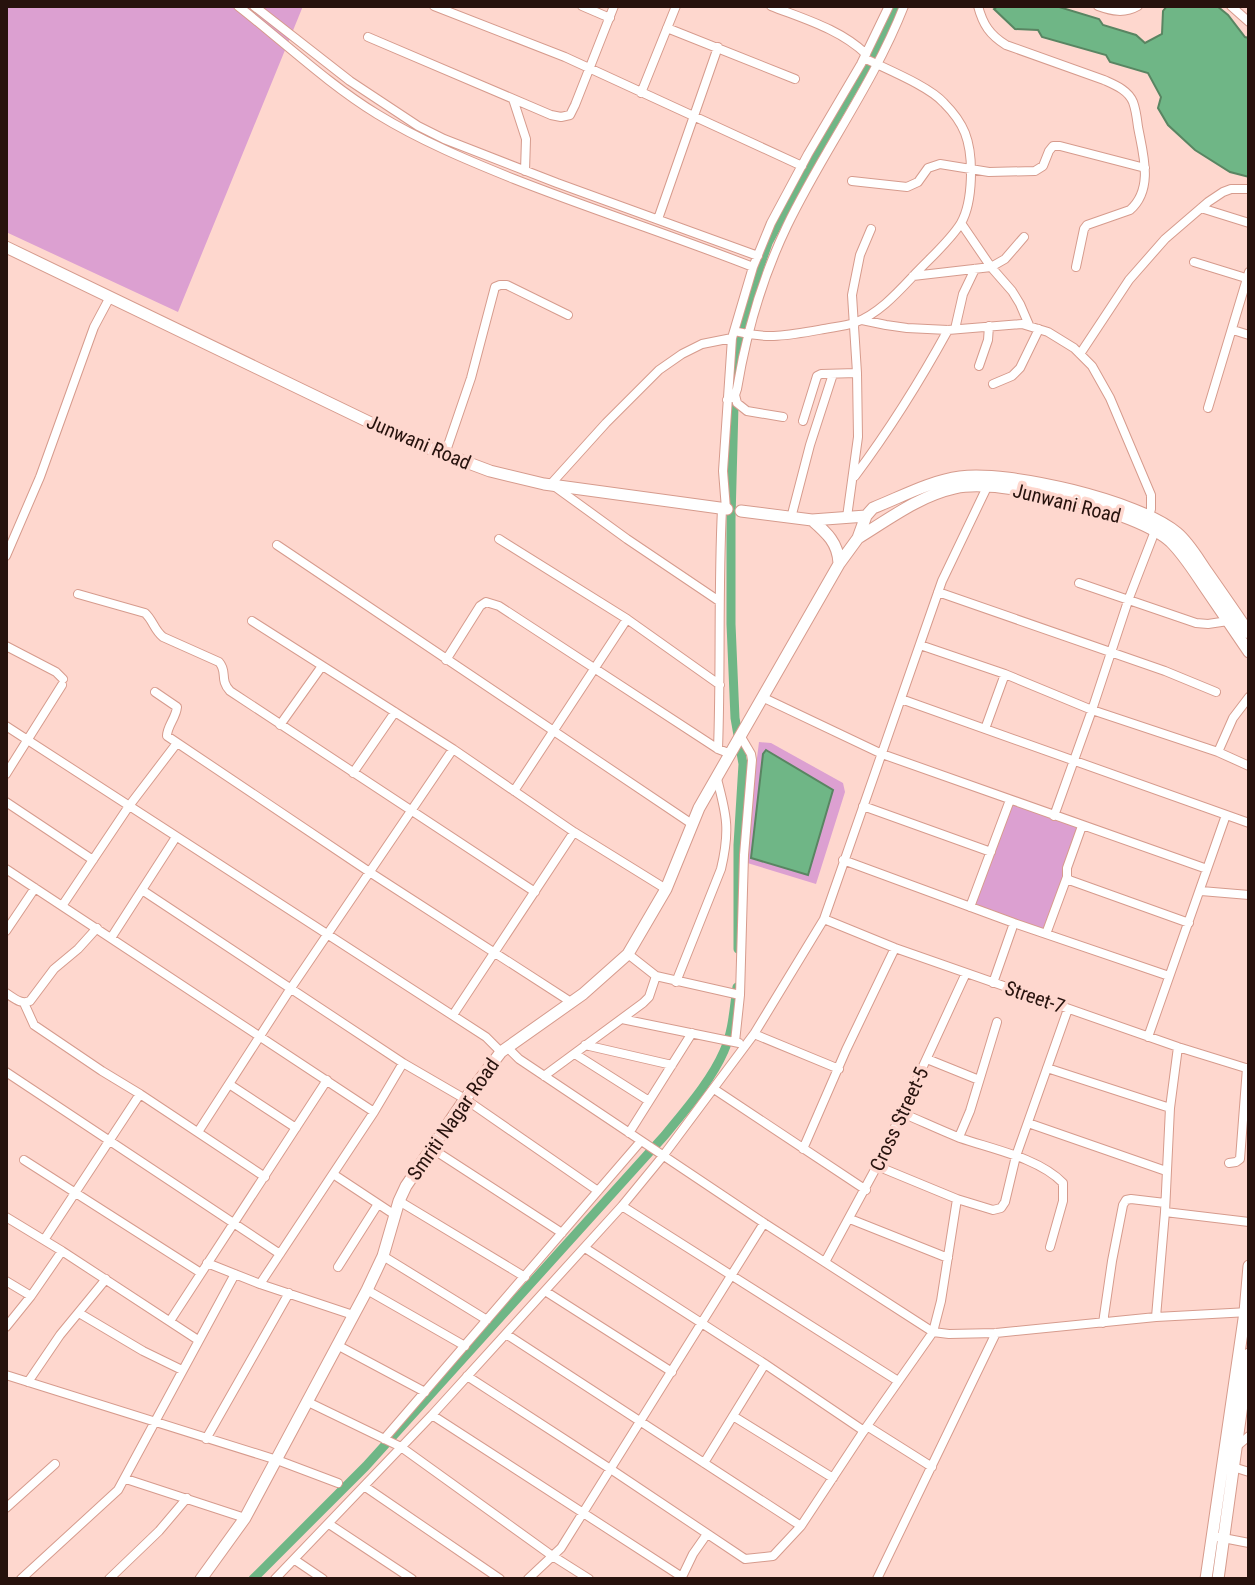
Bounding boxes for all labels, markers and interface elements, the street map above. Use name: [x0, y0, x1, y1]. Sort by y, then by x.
street label: Junwani Road: [363, 409, 475, 475]
street label: Junwani Road: [1010, 478, 1124, 528]
street label: Street-7: [1002, 976, 1068, 1018]
street label: Smriti Nagar Road: [402, 1053, 504, 1185]
street label: Cross Street-5: [864, 1063, 934, 1175]

